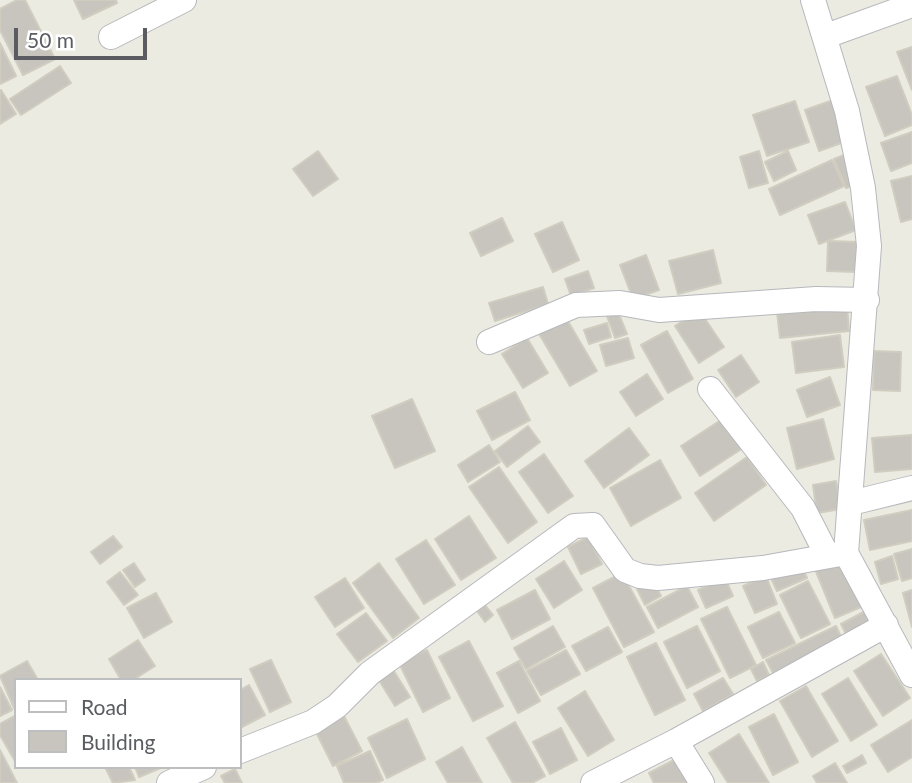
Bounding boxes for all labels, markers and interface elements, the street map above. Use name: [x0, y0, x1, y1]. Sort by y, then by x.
scale bar: [18, 14, 150, 58]
text: 50 m: [27, 27, 74, 52]
legend: [14, 678, 242, 769]
text: Road: [81, 694, 128, 719]
text: Building: [81, 729, 156, 754]

